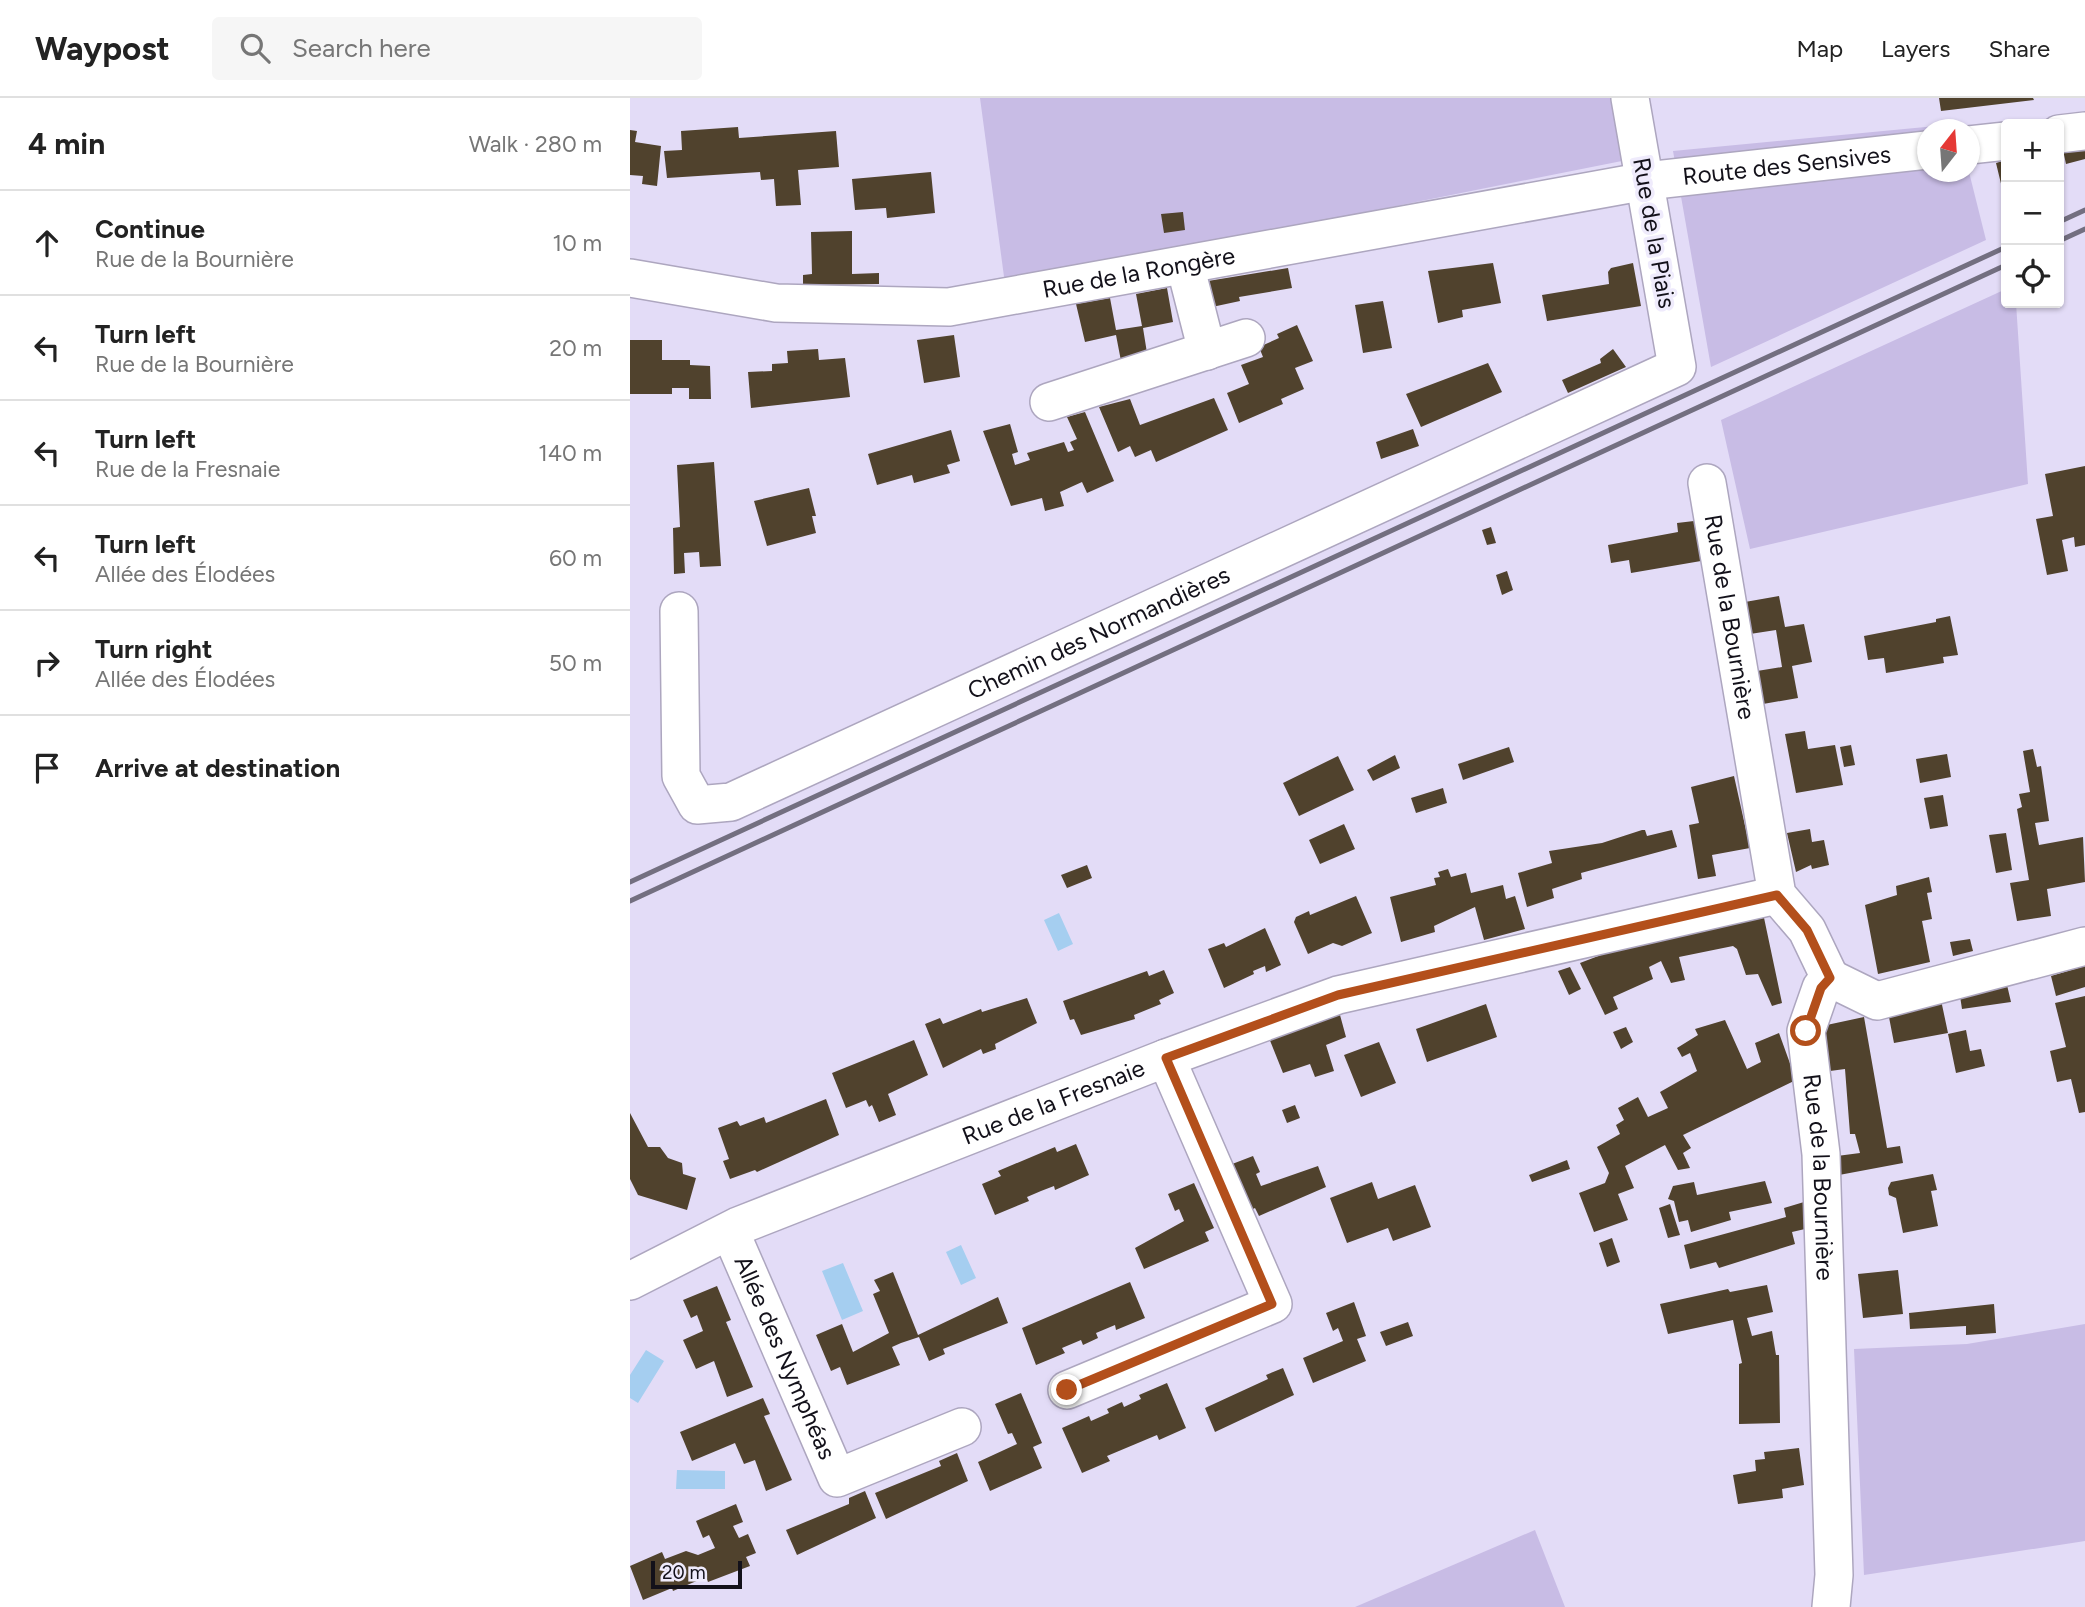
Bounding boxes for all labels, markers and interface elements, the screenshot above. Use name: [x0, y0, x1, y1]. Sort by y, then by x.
search box: [212, 17, 702, 80]
text: Waypost: [35, 29, 170, 68]
icon: search: [236, 29, 274, 67]
text: Search here: [292, 32, 431, 64]
text: Map: [1796, 34, 1843, 63]
text: Layers: [1881, 34, 1950, 63]
text: Share: [1988, 34, 2050, 63]
north arrow: [1917, 119, 1980, 182]
map controls: [2001, 119, 2064, 308]
button: +: [2001, 119, 2064, 182]
text: 4 min: [28, 125, 105, 162]
text: Walk · 280 m: [469, 130, 602, 158]
street label: Route des Sensives: [1681, 139, 1892, 191]
street label: Rue de la Piais: [1627, 155, 1682, 310]
button: −: [2001, 182, 2064, 245]
text: Continue: [95, 213, 205, 245]
icon: ahead: [28, 224, 66, 262]
text: 10 m: [553, 229, 602, 257]
street label: Rue de la Rongère: [1040, 241, 1237, 304]
text: Rue de la Bournière: [95, 245, 294, 273]
button: locate: [2001, 245, 2064, 308]
text: Turn left: [95, 318, 196, 350]
icon: left: [28, 329, 66, 367]
text: 20 m: [549, 334, 602, 362]
text: Rue de la Bournière: [95, 350, 294, 378]
text: Turn left: [95, 423, 196, 455]
icon: left: [28, 434, 66, 472]
text: 140 m: [538, 439, 602, 467]
text: Rue de la Fresnaie: [95, 455, 280, 483]
street label: Rue de la Bournière: [1699, 512, 1762, 722]
text: Turn left: [95, 528, 196, 560]
icon: left: [28, 539, 66, 577]
text: 60 m: [549, 544, 602, 572]
text: Allée des Élodées: [95, 560, 275, 588]
street label: Chemin des Normandières: [963, 560, 1234, 705]
text: Turn right: [95, 633, 212, 665]
icon: right: [28, 644, 66, 682]
text: 50 m: [549, 649, 602, 677]
text: Allée des Élodées: [95, 665, 275, 693]
icon: arrive: [28, 749, 66, 787]
text: Arrive at destination: [95, 752, 340, 784]
route start: [1790, 1015, 1821, 1046]
street label: Rue de la Fresnaie: [958, 1053, 1149, 1151]
street label: Rue de la Bournière: [1797, 1072, 1840, 1281]
street label: Allée des Nymphéas: [728, 1251, 842, 1464]
route end: [1051, 1374, 1082, 1405]
scale bar: [651, 1558, 742, 1590]
text: 20 m: [662, 1561, 706, 1584]

